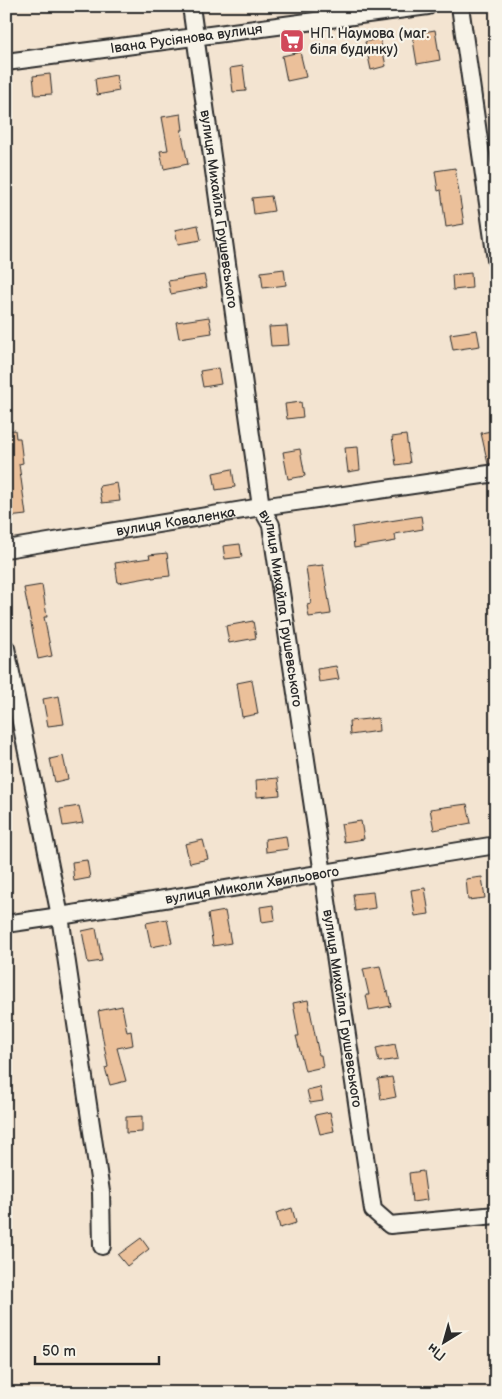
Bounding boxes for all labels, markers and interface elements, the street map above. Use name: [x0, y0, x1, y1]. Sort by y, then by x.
street label: Івана Русіянова вулиця: [109, 20, 264, 57]
place label: НП. Наумова (маг. біля будинку): [310, 25, 429, 58]
supermarket icon: НП. Наумова (маг. біля будинку): [279, 28, 305, 54]
street label: вулиця Михайла Грушевського: [197, 109, 241, 309]
street label: вулиця Коваленка: [115, 503, 237, 540]
street label: вулиця Михайла Грушевського: [255, 507, 306, 708]
street label: вулиця Миколи Хвильового: [164, 863, 340, 908]
street label: вулиця Михайла Грушевського: [319, 908, 366, 1109]
north arrow: [420, 1316, 470, 1366]
scale bar: [35, 1334, 159, 1366]
text: Пн: [424, 1340, 449, 1364]
text: 50 m: [42, 1342, 76, 1361]

